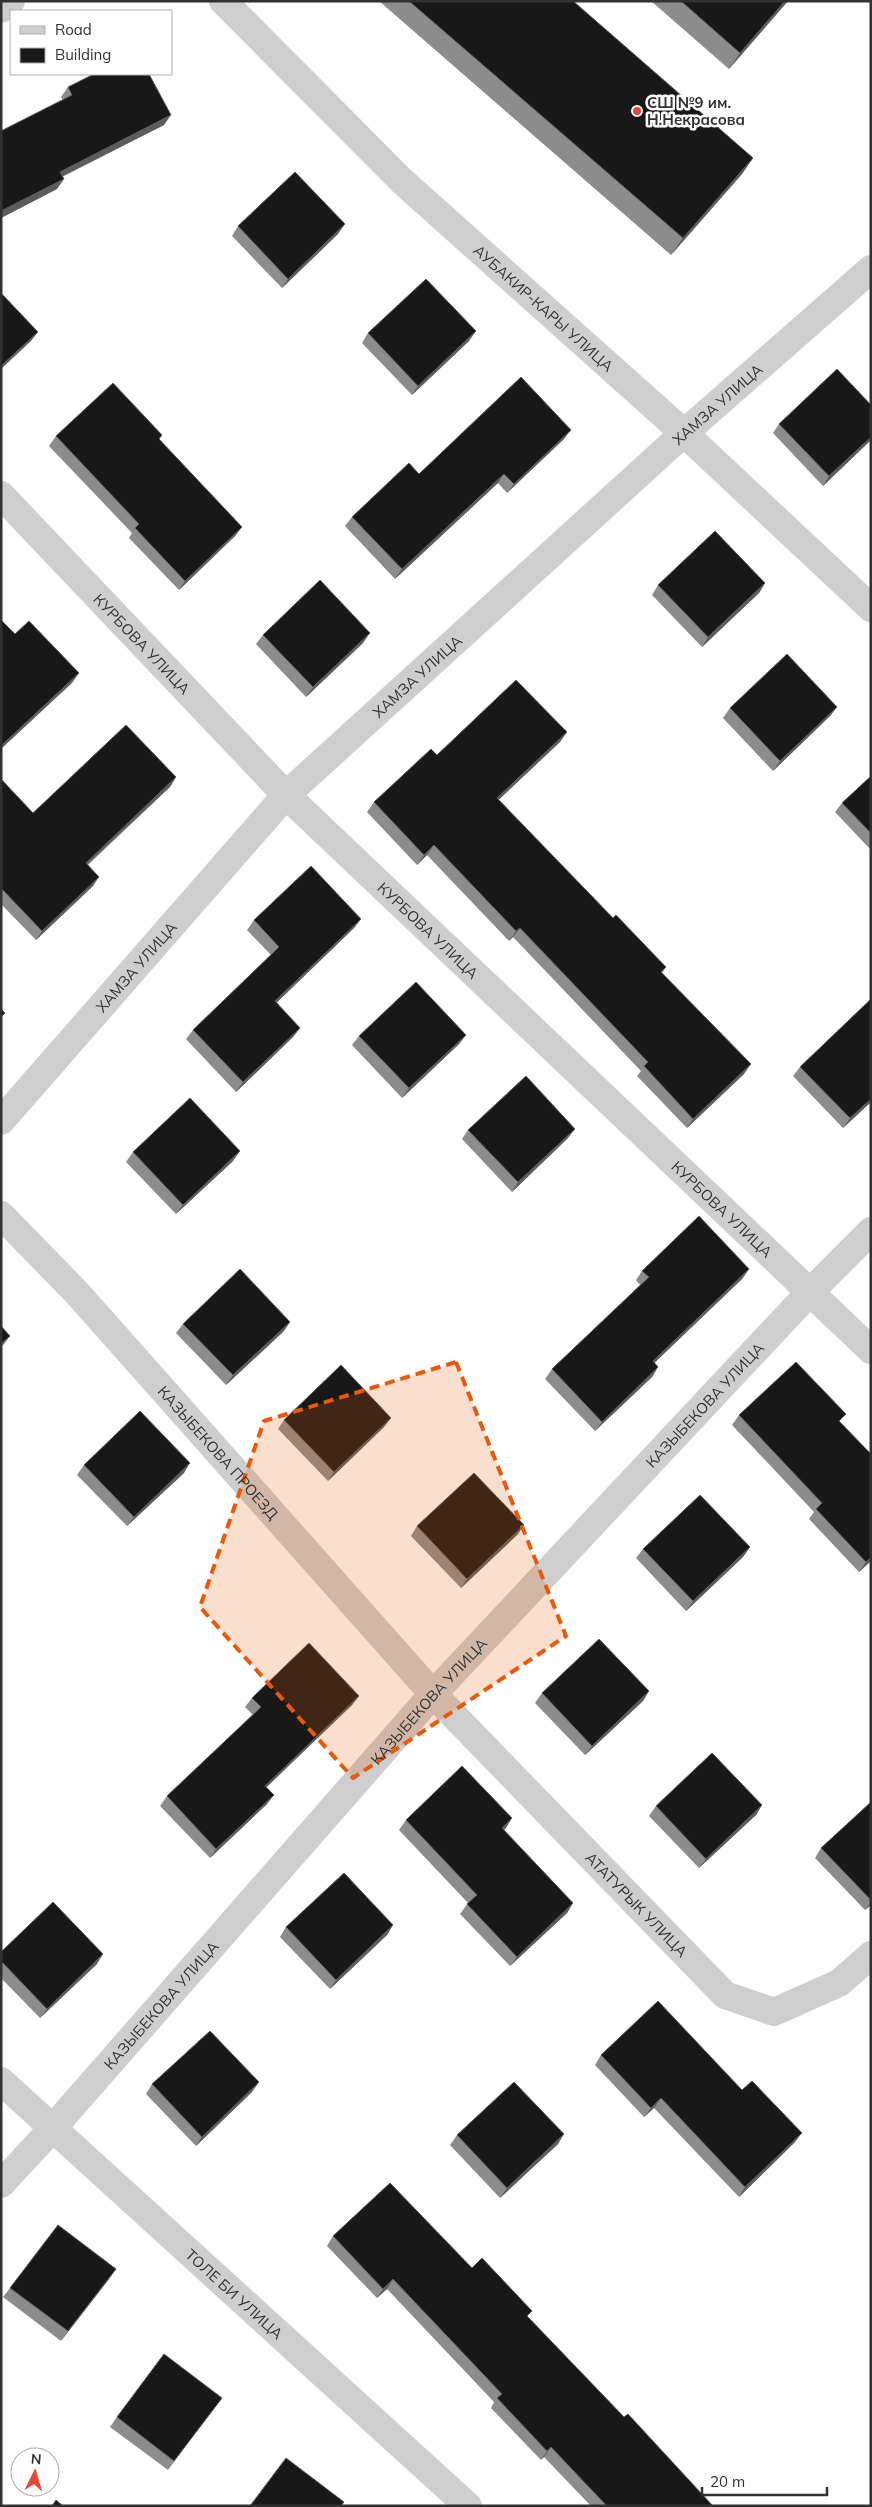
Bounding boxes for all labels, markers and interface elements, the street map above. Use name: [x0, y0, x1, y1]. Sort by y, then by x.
legend: [10, 10, 172, 75]
text: Road: [55, 20, 92, 39]
text: Building: [55, 45, 111, 64]
place label: СШ №9 им. Н.Некрасова: [647, 93, 745, 129]
marker: СШ №9 им. Н.Некрасова: [631, 105, 643, 117]
street label: АУБАКИР-КАРЫ УЛИЦА: [470, 240, 618, 375]
street label: ХАМЗА УЛИЦА: [668, 359, 766, 449]
street label: КУРБОВА УЛИЦА: [90, 589, 195, 698]
street label: ХАМЗА УЛИЦА: [368, 631, 465, 721]
street label: КУРБОВА УЛИЦА: [374, 878, 483, 982]
street label: ХАМЗА УЛИЦА: [91, 918, 181, 1016]
street label: КУРБОВА УЛИЦА: [668, 1156, 777, 1261]
street label: КАЗЫБЕКОВА УЛИЦА: [641, 1338, 768, 1471]
street label: КАЗЫБЕКОВА ПРОЕЗД: [154, 1382, 283, 1523]
street label: КАЗЫБЕКОВА УЛИЦА: [366, 1634, 491, 1768]
street label: АТАТУРЫК УЛИЦА: [582, 1848, 692, 1961]
street label: КАЗЫБЕКОВА УЛИЦА: [99, 1937, 222, 2073]
street label: ТОЛЕ БИ УЛИЦА: [182, 2245, 287, 2343]
north arrow: [10, 2447, 60, 2497]
text: N: [30, 2450, 42, 2468]
scale bar: [702, 2464, 827, 2496]
text: 20 m: [710, 2472, 745, 2491]

